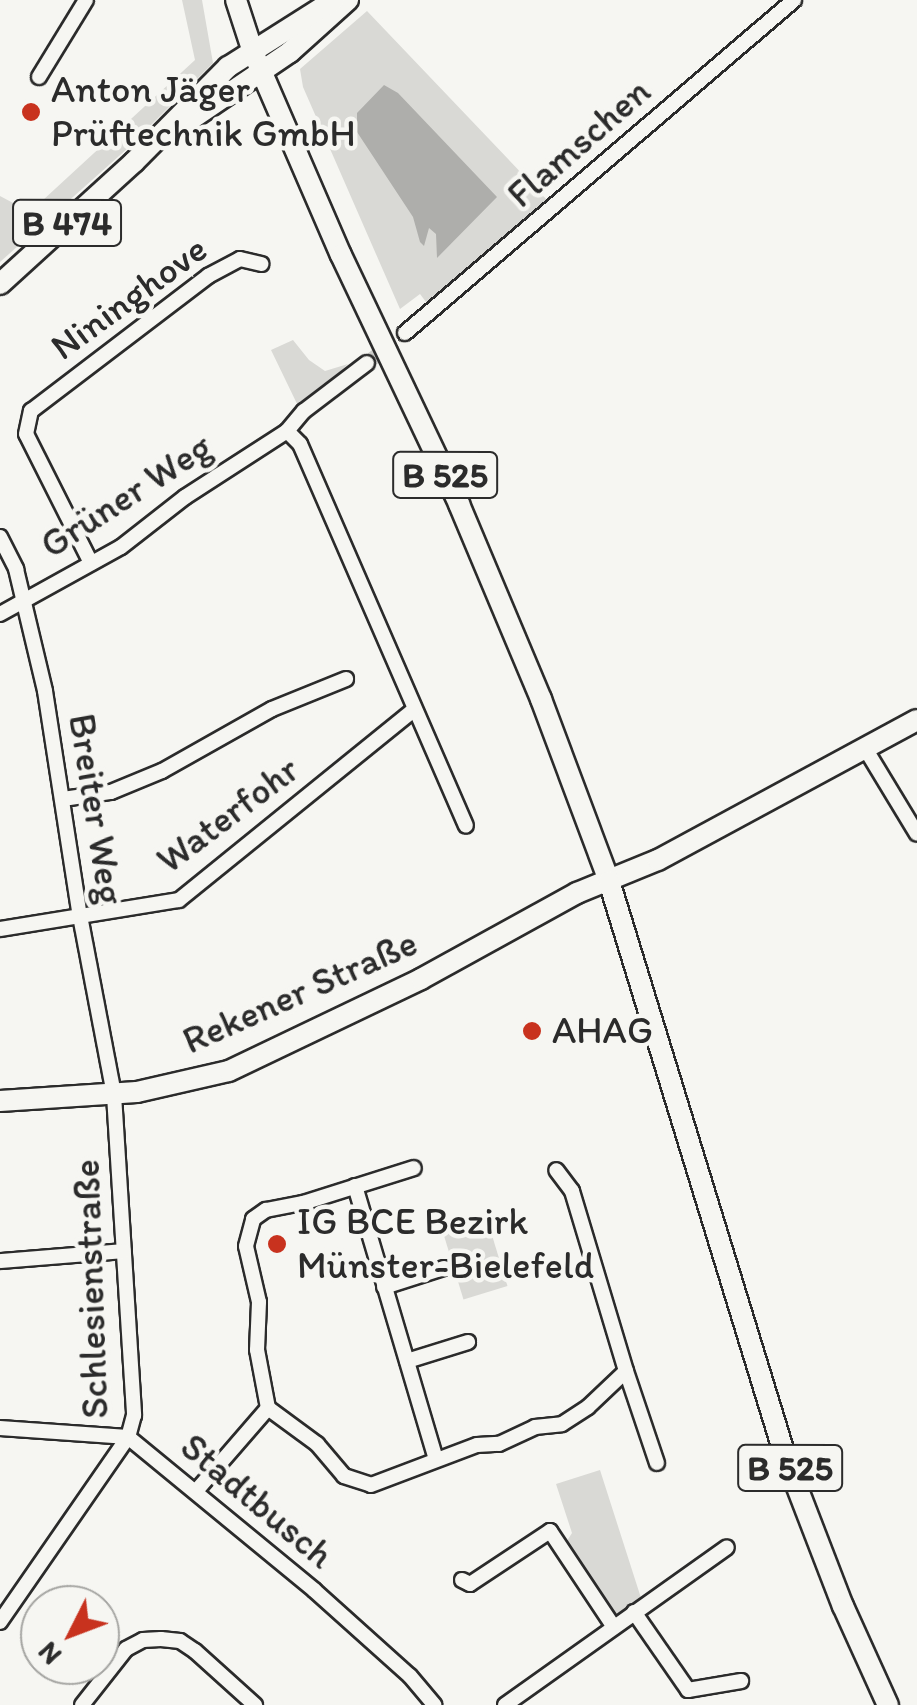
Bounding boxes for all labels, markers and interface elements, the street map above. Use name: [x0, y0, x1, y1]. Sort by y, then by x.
place label: Anton Jäger Prüftechnik GmbH: [51, 67, 356, 156]
street label: Flamschen: [498, 69, 660, 217]
marker: Anton Jäger Prüftechnik GmbH: [20, 101, 42, 123]
road number: B 474: [12, 193, 122, 253]
street label: Nininghove: [42, 226, 216, 370]
street label: Grüner Weg: [33, 424, 219, 568]
road number: B 525: [390, 445, 500, 505]
street label: Breiter Weg: [58, 710, 134, 908]
street label: Waterfohr: [148, 747, 308, 883]
street label: Rekener Straße: [176, 920, 424, 1064]
place label: AHAG: [552, 1008, 653, 1054]
marker: AHAG: [521, 1020, 543, 1042]
street label: Schlesienstraße: [64, 1159, 118, 1419]
place label: IG BCE Bezirk Münster-Bielefeld: [297, 1199, 594, 1288]
marker: IG BCE Bezirk Münster-Bielefeld: [266, 1233, 288, 1255]
street label: Stadtbusch: [171, 1424, 343, 1578]
road number: B 525: [735, 1438, 845, 1498]
north arrow: [20, 1585, 120, 1685]
text: N: [30, 1635, 68, 1672]

